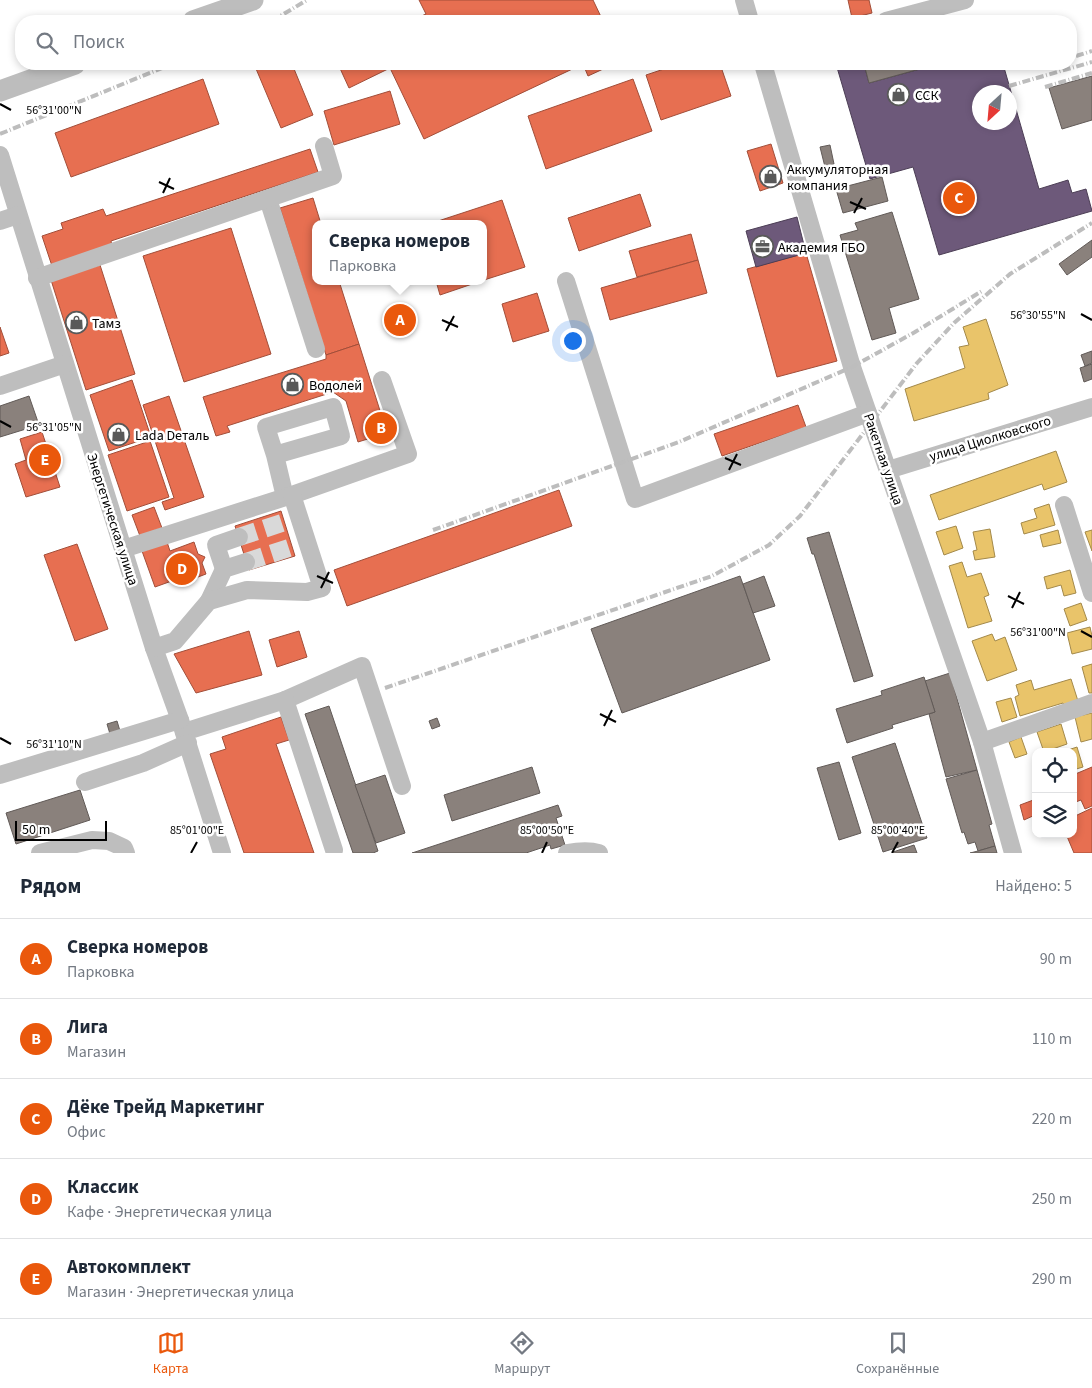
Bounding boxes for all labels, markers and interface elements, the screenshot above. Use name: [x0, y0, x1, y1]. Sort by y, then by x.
search box: [15, 15, 1077, 70]
icon: search: [33, 29, 61, 57]
text: Поиск: [73, 29, 124, 56]
shop icon: ССК: [887, 83, 911, 107]
north arrow: [972, 85, 1017, 130]
place label: ССК: [915, 86, 940, 106]
text: 56°31'00"N: [26, 102, 82, 119]
place label: Аккумуляторная компания: [787, 160, 889, 196]
shop icon: Аккумуляторная компания: [759, 165, 783, 189]
pin: C: [943, 179, 975, 217]
popup: [312, 220, 487, 285]
text: Сверка номеров: [329, 228, 470, 255]
office icon: Академия ГБО: [750, 235, 774, 259]
place label: Академия ГБО: [778, 238, 865, 258]
text: Парковка: [329, 255, 396, 277]
pin: A: [384, 301, 416, 339]
text: 56°30'55"N: [1010, 307, 1066, 324]
shop icon: Тамз: [64, 311, 88, 335]
place label: Тамз: [92, 314, 121, 334]
your location: [560, 328, 586, 354]
shop icon: Водолей: [281, 373, 305, 397]
place label: Водолей: [309, 376, 362, 396]
pin: B: [365, 409, 397, 447]
street label: Ракетная улица: [858, 411, 908, 508]
street label: улица Циолковского: [927, 411, 1054, 467]
text: 56°31'05"N: [26, 419, 82, 436]
shop icon: Lada Dеталь: [107, 423, 131, 447]
place label: Lada Dеталь: [135, 426, 210, 446]
pin: E: [29, 441, 61, 479]
street label: Энергетическая улица: [81, 451, 143, 588]
pin: D: [166, 550, 198, 588]
text: 56°31'00"N: [1010, 624, 1066, 641]
text: 56°31'10"N: [26, 736, 82, 753]
map controls: [1032, 748, 1077, 838]
button: locate: [1032, 748, 1077, 793]
button: layers: [1032, 793, 1077, 838]
scale bar: [15, 818, 108, 841]
text: 50 m: [22, 820, 50, 840]
text: 85°01'00"E: [170, 822, 224, 839]
text: 85°00'50"E: [520, 822, 574, 839]
text: 85°00'40"E: [871, 822, 925, 839]
text: Рядом: [20, 871, 81, 901]
text: Найдено: 5: [995, 875, 1072, 897]
text: Сверка номеров: [67, 934, 208, 961]
text: A: [31, 948, 41, 970]
text: 90 m: [1040, 948, 1072, 970]
text: Парковка: [67, 961, 135, 983]
text: Лига: [67, 1014, 108, 1041]
text: B: [31, 1028, 41, 1050]
text: 110 m: [1032, 1028, 1072, 1050]
text: Магазин: [67, 1041, 126, 1063]
text: Дёке Трейд Маркетинг: [67, 1094, 265, 1121]
text: C: [31, 1108, 41, 1130]
text: 220 m: [1032, 1108, 1072, 1130]
text: Офис: [67, 1121, 106, 1143]
text: Классик: [67, 1174, 139, 1201]
text: D: [31, 1188, 41, 1210]
text: 250 m: [1032, 1188, 1072, 1210]
text: Кафе · Энергетическая улица: [67, 1201, 272, 1223]
text: Автокомплект: [67, 1254, 191, 1281]
text: E: [32, 1268, 40, 1290]
text: 290 m: [1032, 1268, 1072, 1290]
text: Магазин · Энергетическая улица: [67, 1281, 294, 1303]
tab: Карта: [153, 1329, 189, 1379]
tab: Маршрут: [494, 1329, 550, 1379]
tab: Сохранённые: [856, 1329, 939, 1379]

